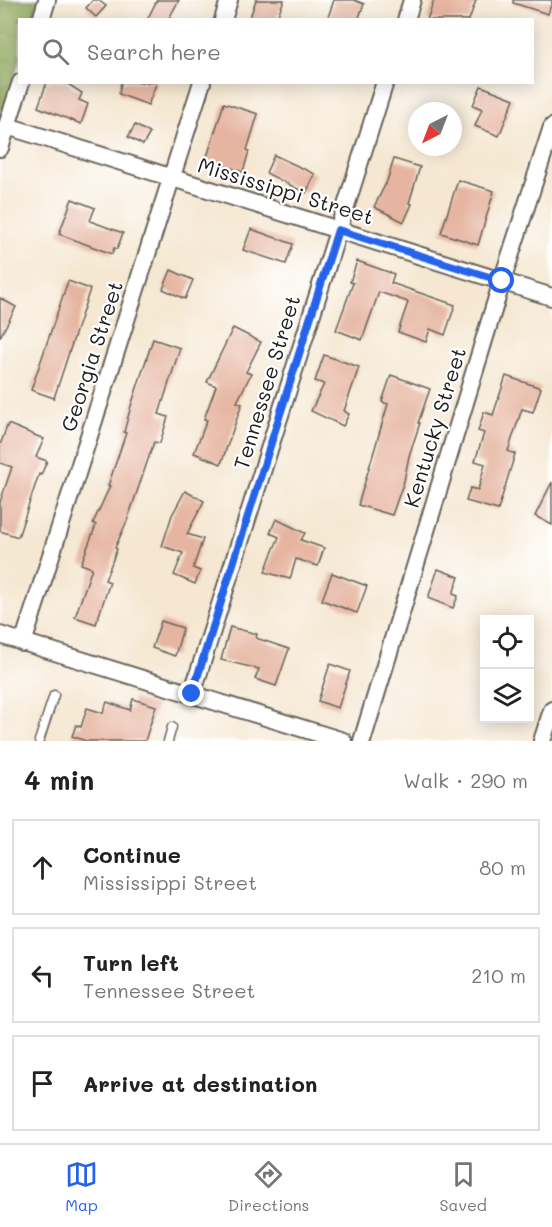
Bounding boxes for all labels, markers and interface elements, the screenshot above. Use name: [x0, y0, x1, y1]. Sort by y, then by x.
search box: [18, 18, 534, 84]
icon: search: [39, 35, 72, 68]
text: Search here: [87, 37, 221, 66]
north arrow: [408, 102, 462, 156]
street label: Mississippi Street: [195, 150, 377, 230]
route start: [488, 267, 514, 293]
street label: Georgia Street: [54, 277, 128, 435]
street label: Tennessee Street: [227, 292, 305, 472]
street label: Kentucky Street: [397, 344, 471, 510]
map controls: [480, 615, 534, 723]
button: locate: [480, 615, 534, 669]
button: layers: [480, 669, 534, 723]
route end: [178, 680, 204, 706]
text: 4 min: [24, 763, 94, 797]
text: Walk · 290 m: [403, 767, 528, 793]
text: Continue: [83, 840, 181, 869]
icon: ahead: [26, 851, 59, 884]
text: 80 m: [479, 854, 526, 880]
text: Mississippi Street: [83, 869, 257, 895]
text: Turn left: [83, 948, 179, 977]
icon: left: [26, 959, 59, 992]
text: 210 m: [471, 962, 526, 988]
text: Tennessee Street: [83, 977, 255, 1003]
icon: arrive: [26, 1067, 59, 1100]
text: Arrive at destination: [83, 1069, 318, 1098]
tab: Map: [65, 1158, 98, 1215]
tab: Directions: [228, 1158, 309, 1215]
tab: Saved: [439, 1158, 487, 1215]

